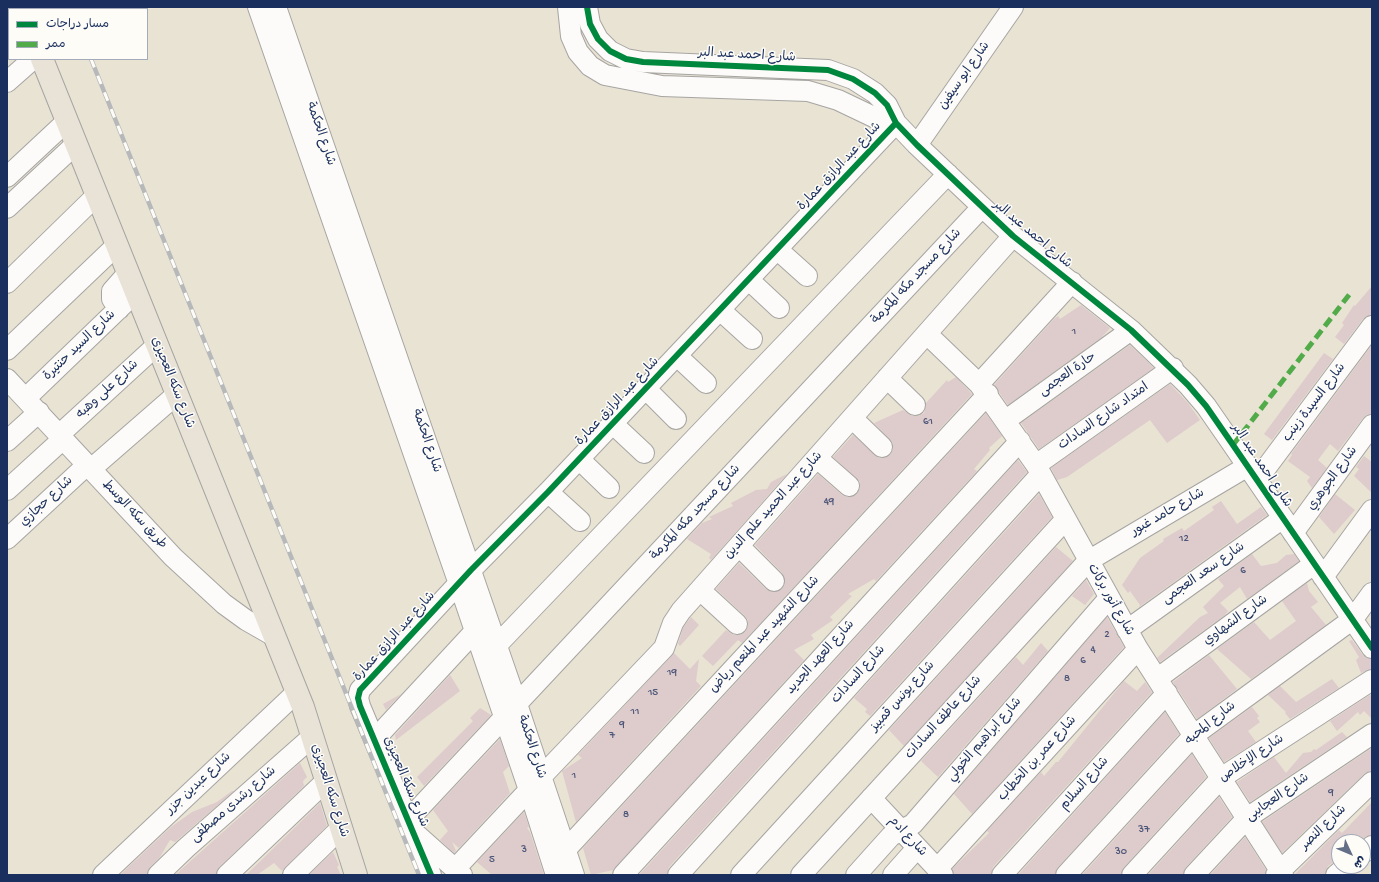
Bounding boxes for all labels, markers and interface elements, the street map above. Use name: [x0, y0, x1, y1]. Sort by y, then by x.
legend: [8, 8, 148, 60]
text: مسار دراجات: [46, 18, 109, 32]
text: ممر: [46, 38, 65, 52]
street label: شارع ابو سيفين: [936, 39, 994, 113]
street label: شارع احمد عبد البر: [698, 46, 796, 66]
street label: شارع الحكمة: [302, 100, 338, 168]
street label: شارع عبد الرازق عمارة: [795, 119, 885, 215]
street label: شارع احمد عبد البر: [990, 198, 1074, 272]
street label: شارع مسجد مكه المكرمة: [869, 226, 965, 328]
street label: شارع السيد حنتيرة: [41, 307, 119, 385]
house number: 1: [1072, 325, 1076, 339]
street label: شارع سكه العجيزى: [147, 335, 197, 431]
street label: حارة العجمى: [1036, 350, 1100, 400]
street label: شارع عبد الرازق عمارة: [573, 354, 663, 450]
street label: شارع على وهبه: [74, 357, 142, 423]
street label: شارع السيدة زينب: [1280, 361, 1350, 445]
street label: امتداد شارع السادات: [1056, 380, 1152, 454]
street label: شارع الحكمة: [408, 407, 444, 475]
house number: 61: [923, 415, 933, 429]
street label: شارع احمد عبد البر: [1227, 421, 1295, 511]
street label: شارع الجوهري: [1304, 444, 1362, 514]
street label: شارع عبد الحميد علم الدين: [722, 449, 826, 563]
street label: شارع مسجد مكه المكرمة: [648, 462, 744, 564]
street label: شارع حجازي: [17, 473, 77, 531]
street label: طريق سكه الوسط: [98, 477, 170, 553]
street label: شارع حامد غبور: [1129, 486, 1207, 540]
house number: 49: [824, 495, 834, 509]
house number: 12: [1179, 532, 1189, 546]
street label: شارع سعد العجمى: [1160, 540, 1248, 608]
street label: شارع أنور بركات: [1083, 561, 1137, 639]
house number: 6: [1240, 564, 1246, 578]
street label: شارع الشهيد عبد المنعم رياض: [707, 573, 823, 697]
street label: شارع عبد الرازق عمارة: [351, 589, 439, 685]
street label: شارع الشهاوي: [1201, 592, 1271, 650]
street label: شارع العهد الجديد: [783, 618, 859, 698]
house number: 2: [1104, 628, 1110, 642]
street label: شارع السادات: [829, 643, 889, 707]
house number: 4: [1090, 643, 1096, 657]
house number: 6: [1080, 654, 1086, 668]
street label: شارع يونس قمبيز: [867, 659, 939, 735]
house number: 19: [667, 666, 677, 680]
house number: 8: [1064, 672, 1070, 686]
street label: شارع عاطف السادات: [902, 673, 986, 763]
house number: 15: [648, 686, 658, 700]
street label: شارع ابراهيم الخولي: [944, 695, 1026, 785]
street label: شارع المحبه: [1182, 699, 1240, 749]
house number: 11: [631, 705, 639, 719]
street label: شارع الحكمة: [513, 713, 549, 781]
street label: شارع عمر بن الخطاب: [996, 713, 1080, 805]
house number: 9: [619, 718, 625, 732]
house number: 7: [609, 729, 615, 743]
street label: شارع الإخلاص: [1217, 732, 1287, 786]
street label: شارع سكة العجيزى: [379, 734, 431, 830]
street label: شارع سكه العجيزى: [307, 742, 351, 840]
street label: شارع عبدين جزر: [163, 750, 235, 818]
street label: شارع السلام: [1057, 754, 1113, 814]
street label: شارع رشدى مصطفى: [188, 764, 280, 846]
house number: 1: [572, 769, 576, 783]
street label: شارع العجايبى: [1243, 770, 1313, 826]
house number: 9: [1328, 786, 1334, 800]
street label: شارع النصر: [1298, 802, 1350, 854]
house number: 8: [623, 808, 629, 822]
street label: شارع ادم: [884, 814, 930, 860]
house number: 37: [1138, 823, 1150, 837]
north arrow: [1331, 834, 1371, 874]
house number: 3: [521, 843, 527, 857]
house number: 30: [1115, 845, 1127, 859]
house number: 5: [489, 853, 495, 867]
text: ش: [1350, 853, 1367, 870]

